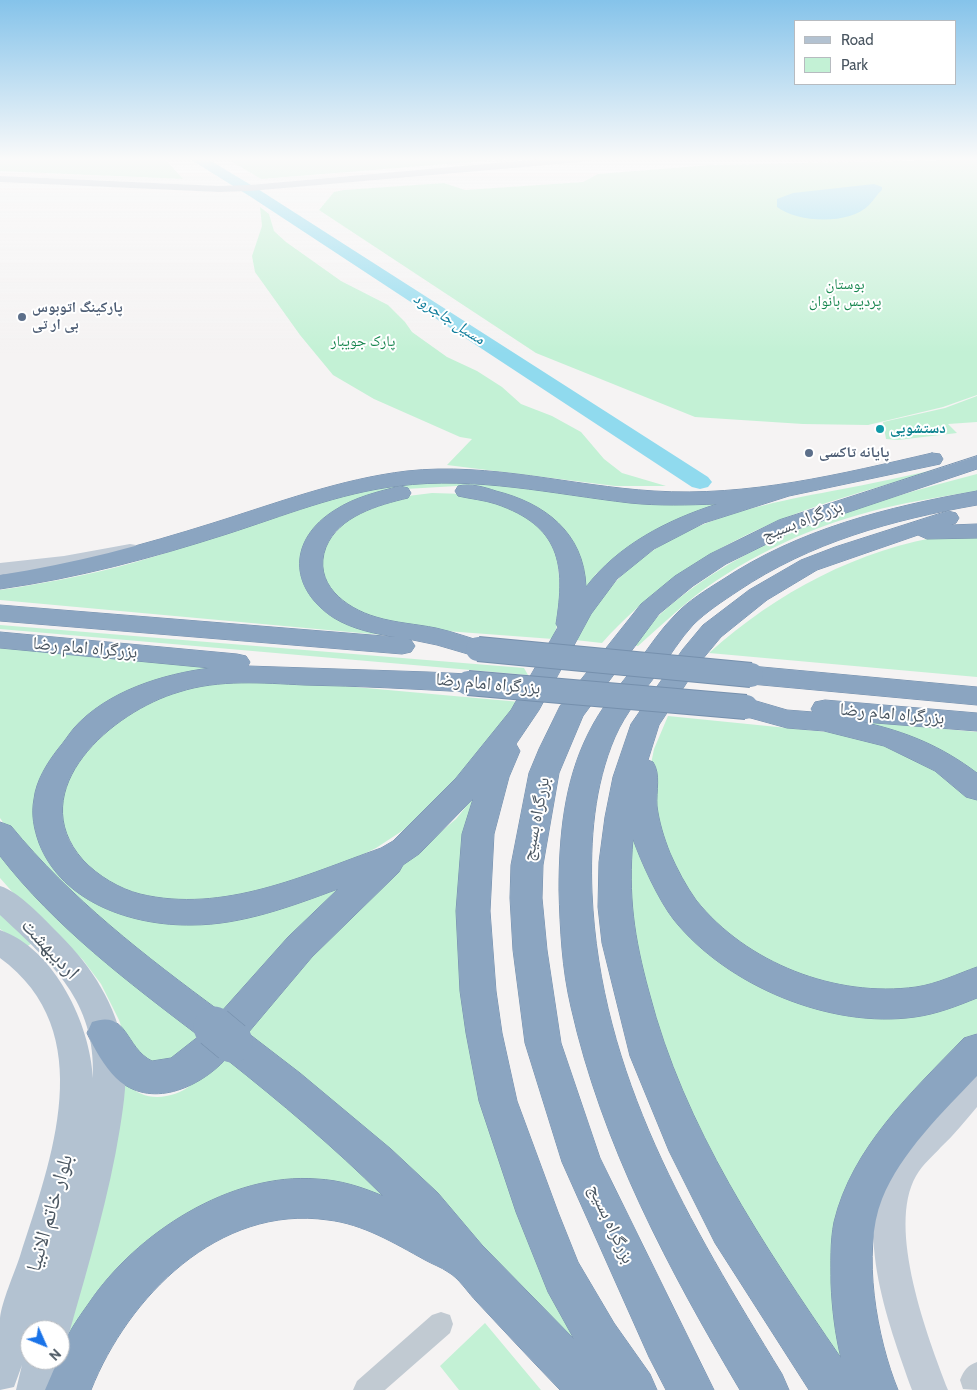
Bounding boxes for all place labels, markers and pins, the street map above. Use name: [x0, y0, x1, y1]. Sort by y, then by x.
place label: پارکینگ اتوبوس بی ار تی: [32, 299, 123, 334]
marker: پارکینگ اتوبوس بی ار تی: [16, 311, 28, 323]
place label: دستشویی: [890, 420, 946, 438]
marker: دستشویی: [874, 423, 886, 435]
place label: پایانه تاکسی: [819, 444, 889, 462]
marker: پایانه تاکسی: [803, 447, 815, 459]

